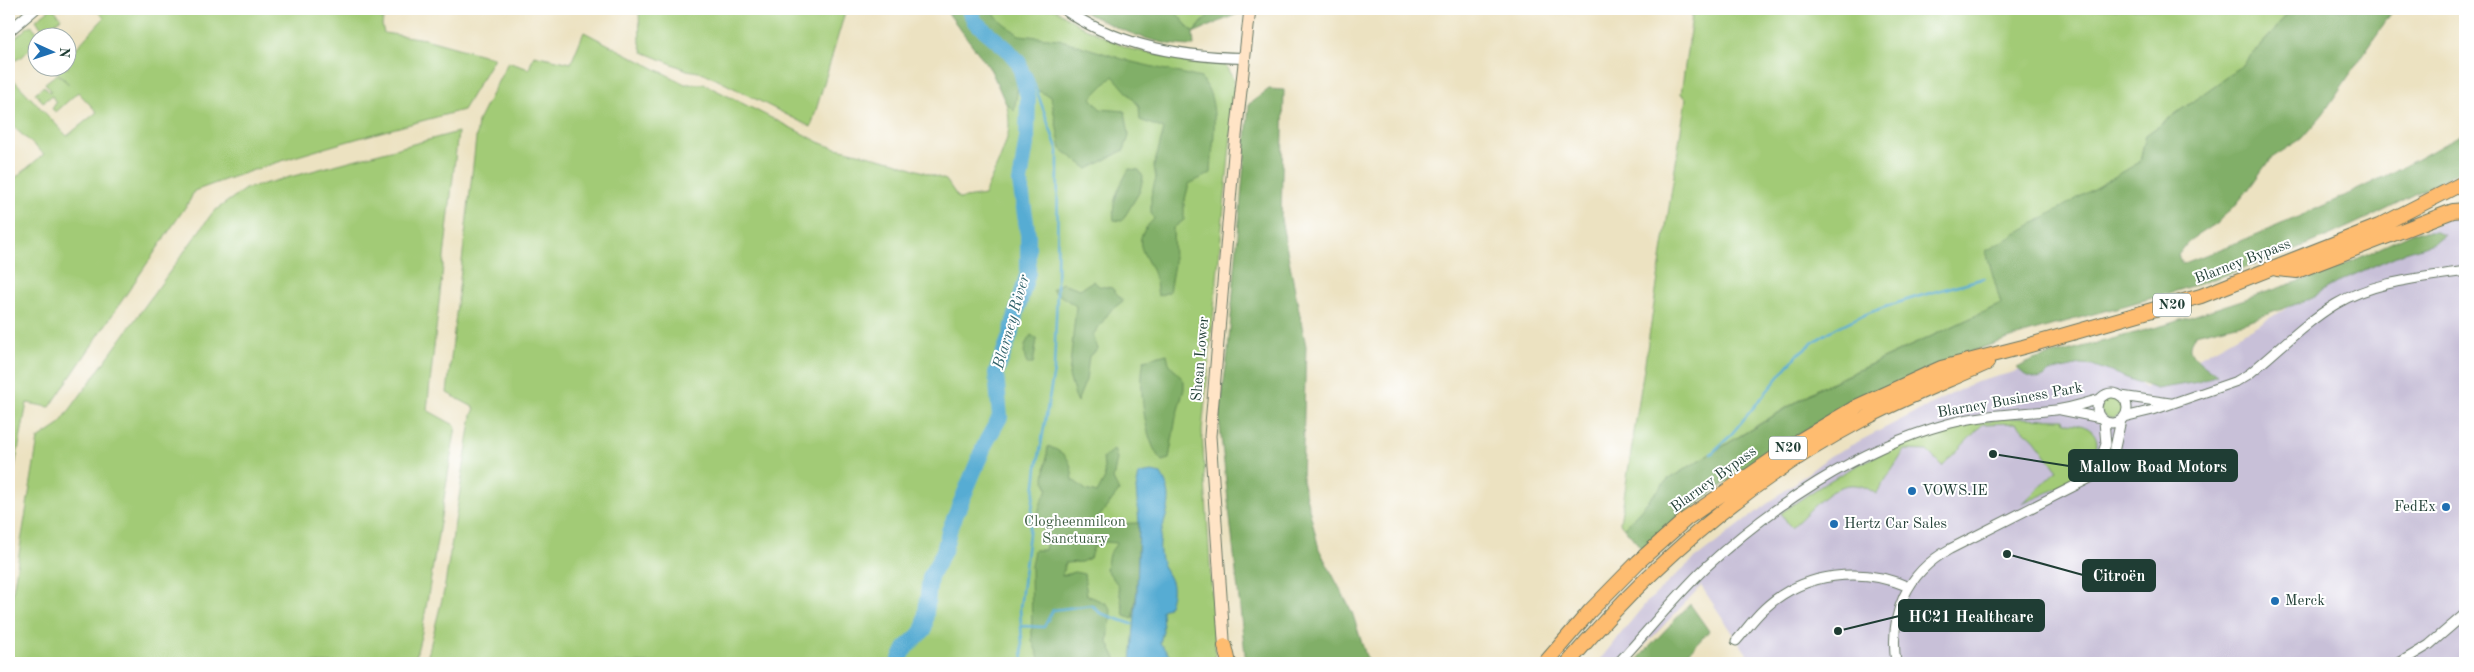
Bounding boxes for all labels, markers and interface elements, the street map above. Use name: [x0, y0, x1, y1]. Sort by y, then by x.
north arrow: [28, 28, 78, 78]
text: N: [57, 47, 71, 59]
street label: Blarney Bypass: [2193, 237, 2293, 287]
water label: Blarney River: [991, 272, 1033, 372]
road number: N20: [2153, 294, 2191, 316]
street label: Shean Lower: [1190, 316, 1212, 402]
street label: Blarney Business Park: [1936, 381, 2084, 421]
road number: N20: [1769, 436, 1807, 459]
street label: Blarney Bypass: [1668, 444, 1760, 516]
callout: Mallow Road Motors: [2069, 450, 2237, 481]
text: Mallow Road Motors: [2079, 460, 2227, 476]
place label: VOWS.IE: [1922, 484, 1988, 499]
marker: VOWS.IE: [1906, 485, 1918, 497]
place label: FedEx: [2394, 500, 2436, 515]
marker: FedEx: [2440, 501, 2452, 513]
park label: Clogheenmilcon Sanctuary: [1024, 515, 1126, 547]
place label: Hertz Car Sales: [1844, 517, 1947, 532]
marker: Hertz Car Sales: [1828, 518, 1840, 530]
callout: Citroën: [2083, 560, 2155, 591]
text: Citroën: [2093, 569, 2145, 585]
place label: Merck: [2285, 594, 2325, 609]
marker: Merck: [2269, 595, 2281, 607]
callout: HC21 Healthcare: [1899, 600, 2044, 631]
text: HC21 Healthcare: [1908, 610, 2034, 626]

